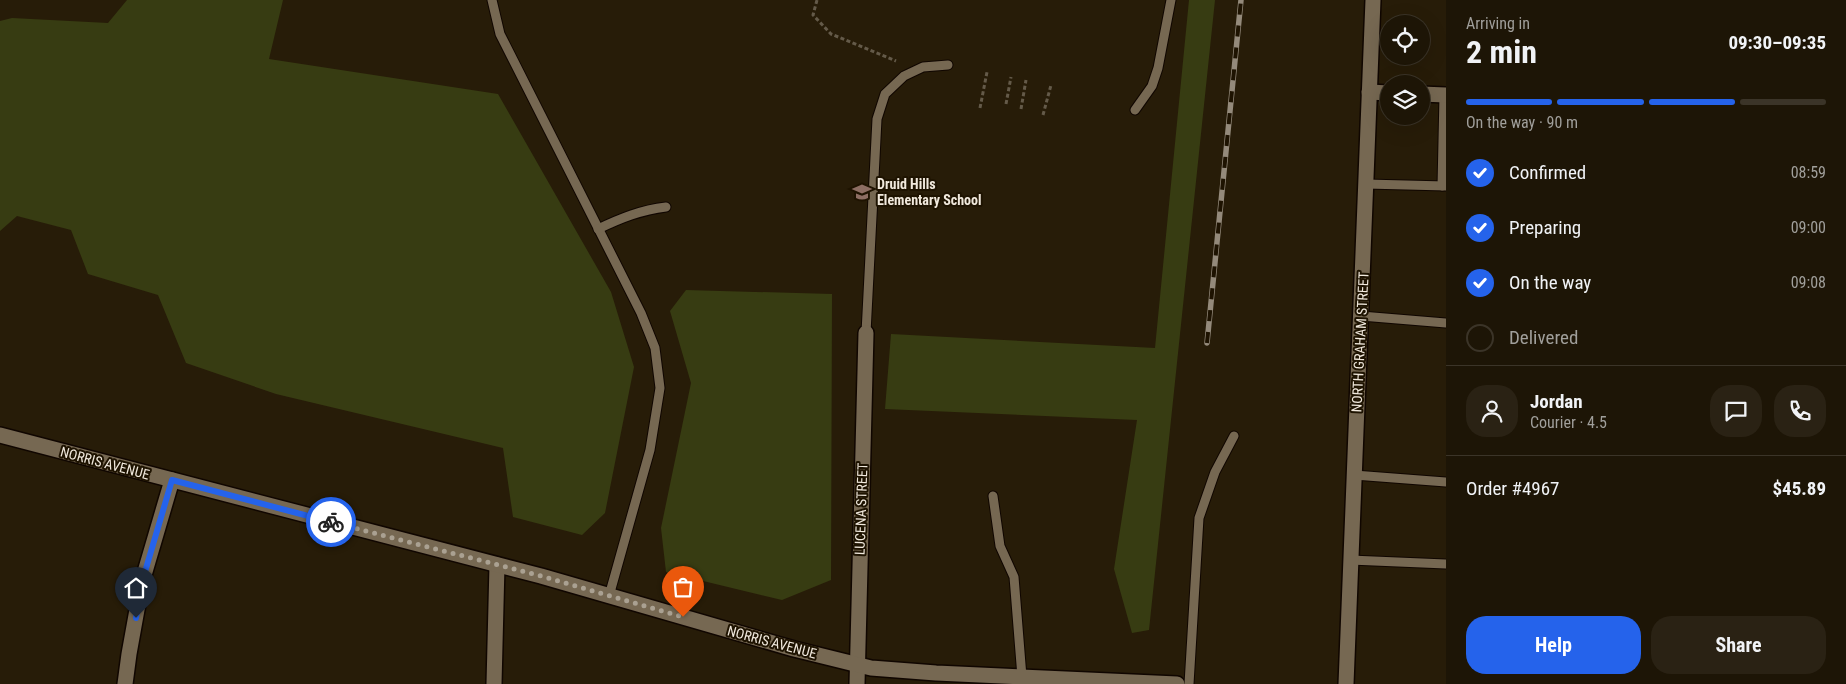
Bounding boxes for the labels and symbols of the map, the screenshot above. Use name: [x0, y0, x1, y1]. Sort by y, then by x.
place label: Druid Hills Elementary School: [877, 176, 982, 208]
school or university icon: Druid Hills Elementary School: [851, 181, 873, 203]
street label: NORTH GRAHAM STREET: [1348, 271, 1372, 413]
street label: NORRIS AVENUE: [59, 443, 151, 483]
street label: LUCENA STREET: [851, 463, 871, 555]
courier: [306, 497, 356, 547]
pin: [662, 566, 704, 617]
pin: [115, 567, 157, 618]
street label: NORRIS AVENUE: [726, 622, 818, 662]

